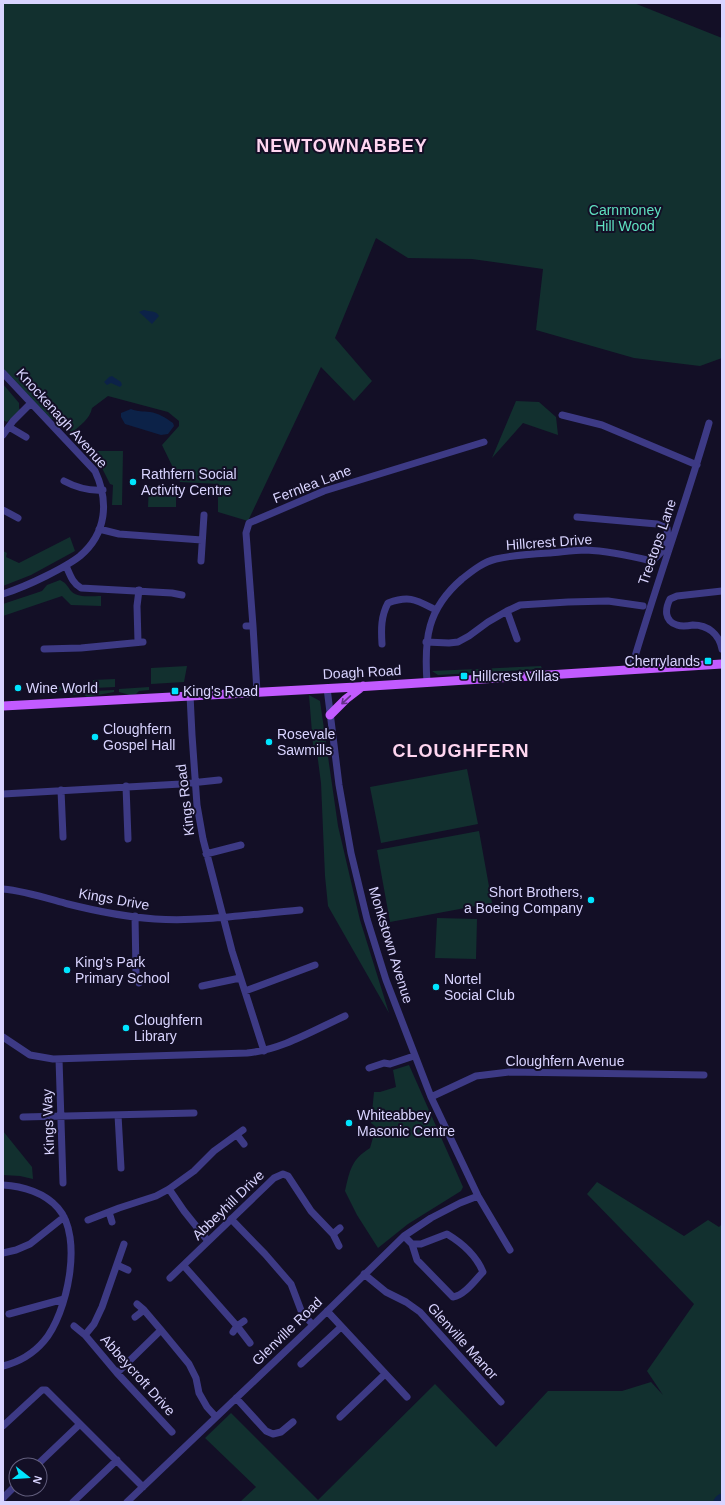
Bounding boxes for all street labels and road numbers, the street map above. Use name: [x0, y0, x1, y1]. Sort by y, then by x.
street label: Knockenagh Avenue: [13, 365, 111, 471]
street label: Fernlea Lane: [271, 462, 354, 506]
street label: Treetops Lane: [635, 497, 679, 587]
street label: Hillcrest Drive: [505, 531, 593, 553]
street label: Doagh Road: [322, 662, 402, 682]
street label: Kings Road: [173, 763, 197, 837]
street label: Kings Drive: [77, 885, 151, 913]
street label: Monkstown Avenue: [366, 885, 416, 1005]
street label: Cloughfern Avenue: [506, 1053, 625, 1069]
street label: Kings Way: [39, 1089, 57, 1155]
street label: Abbeyhill Drive: [189, 1167, 267, 1243]
street label: Glenville Road: [249, 1294, 325, 1368]
street label: Glenville Manor: [425, 1300, 502, 1383]
street label: Abbeycroft Drive: [97, 1331, 179, 1419]

